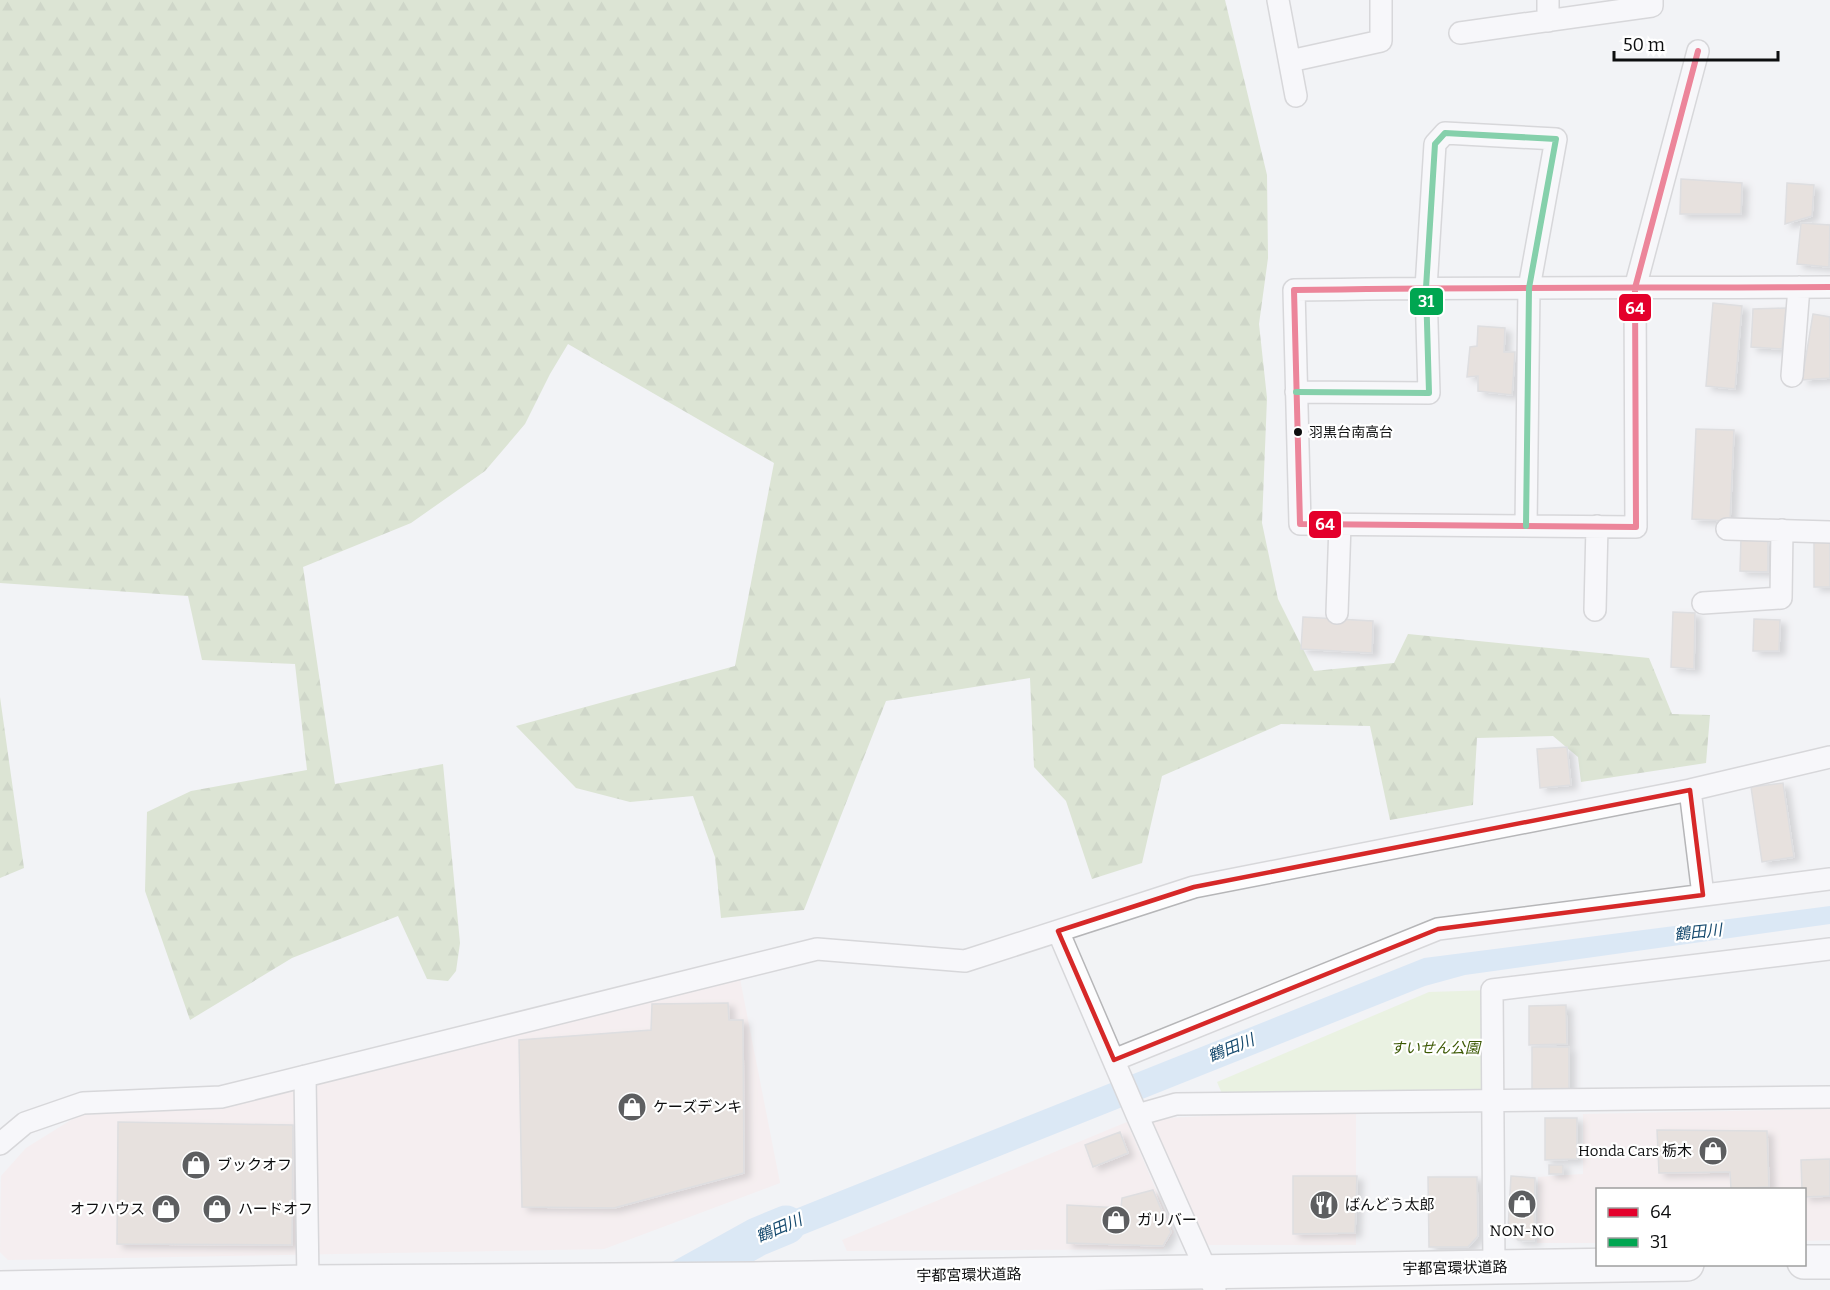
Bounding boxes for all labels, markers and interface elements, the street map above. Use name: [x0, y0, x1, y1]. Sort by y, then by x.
scale bar: [1614, 24, 1778, 62]
text: 50 m: [1623, 34, 1665, 56]
line badge: 31: [1409, 287, 1444, 316]
text: 31: [1418, 292, 1434, 311]
line badge: 64: [1618, 293, 1652, 322]
text: 64: [1625, 299, 1645, 318]
place label: 羽黒台南高台: [1309, 424, 1393, 441]
marker: 羽黒台南高台: [1292, 426, 1304, 438]
line badge: 64: [1308, 510, 1342, 539]
text: 64: [1315, 515, 1335, 534]
water label: 鶴田川: [1673, 920, 1725, 944]
water label: 鶴田川: [1205, 1029, 1259, 1066]
park label: すいせん公園: [1390, 1039, 1482, 1057]
shop icon: ケーズデンキ: [616, 1091, 648, 1123]
place label: ケーズデンキ: [653, 1098, 742, 1116]
shop icon: Honda Cars 栃木: [1697, 1135, 1729, 1167]
place label: Honda Cars 栃木: [1578, 1142, 1692, 1160]
shop icon: ブックオフ: [180, 1149, 212, 1181]
place label: ブックオフ: [217, 1156, 292, 1174]
shop icon: NON-NO: [1506, 1188, 1538, 1220]
legend: [1596, 1188, 1806, 1266]
restaurant icon: ばんどう太郎: [1308, 1189, 1340, 1221]
shop icon: オフハウス: [150, 1193, 182, 1225]
shop icon: ハードオフ: [201, 1193, 233, 1225]
place label: ばんどう太郎: [1345, 1196, 1435, 1214]
place label: オフハウス: [70, 1200, 145, 1218]
place label: ハードオフ: [238, 1200, 313, 1218]
text: 64: [1650, 1201, 1672, 1223]
shop icon: ガリバー: [1100, 1204, 1132, 1236]
water label: 鶴田川: [753, 1209, 807, 1246]
place label: ガリバー: [1137, 1211, 1197, 1229]
place label: NON-NO: [1490, 1222, 1554, 1240]
text: 31: [1650, 1231, 1668, 1253]
street label: 宇都宮環状道路: [1402, 1258, 1508, 1278]
street label: 宇都宮環状道路: [916, 1265, 1022, 1285]

